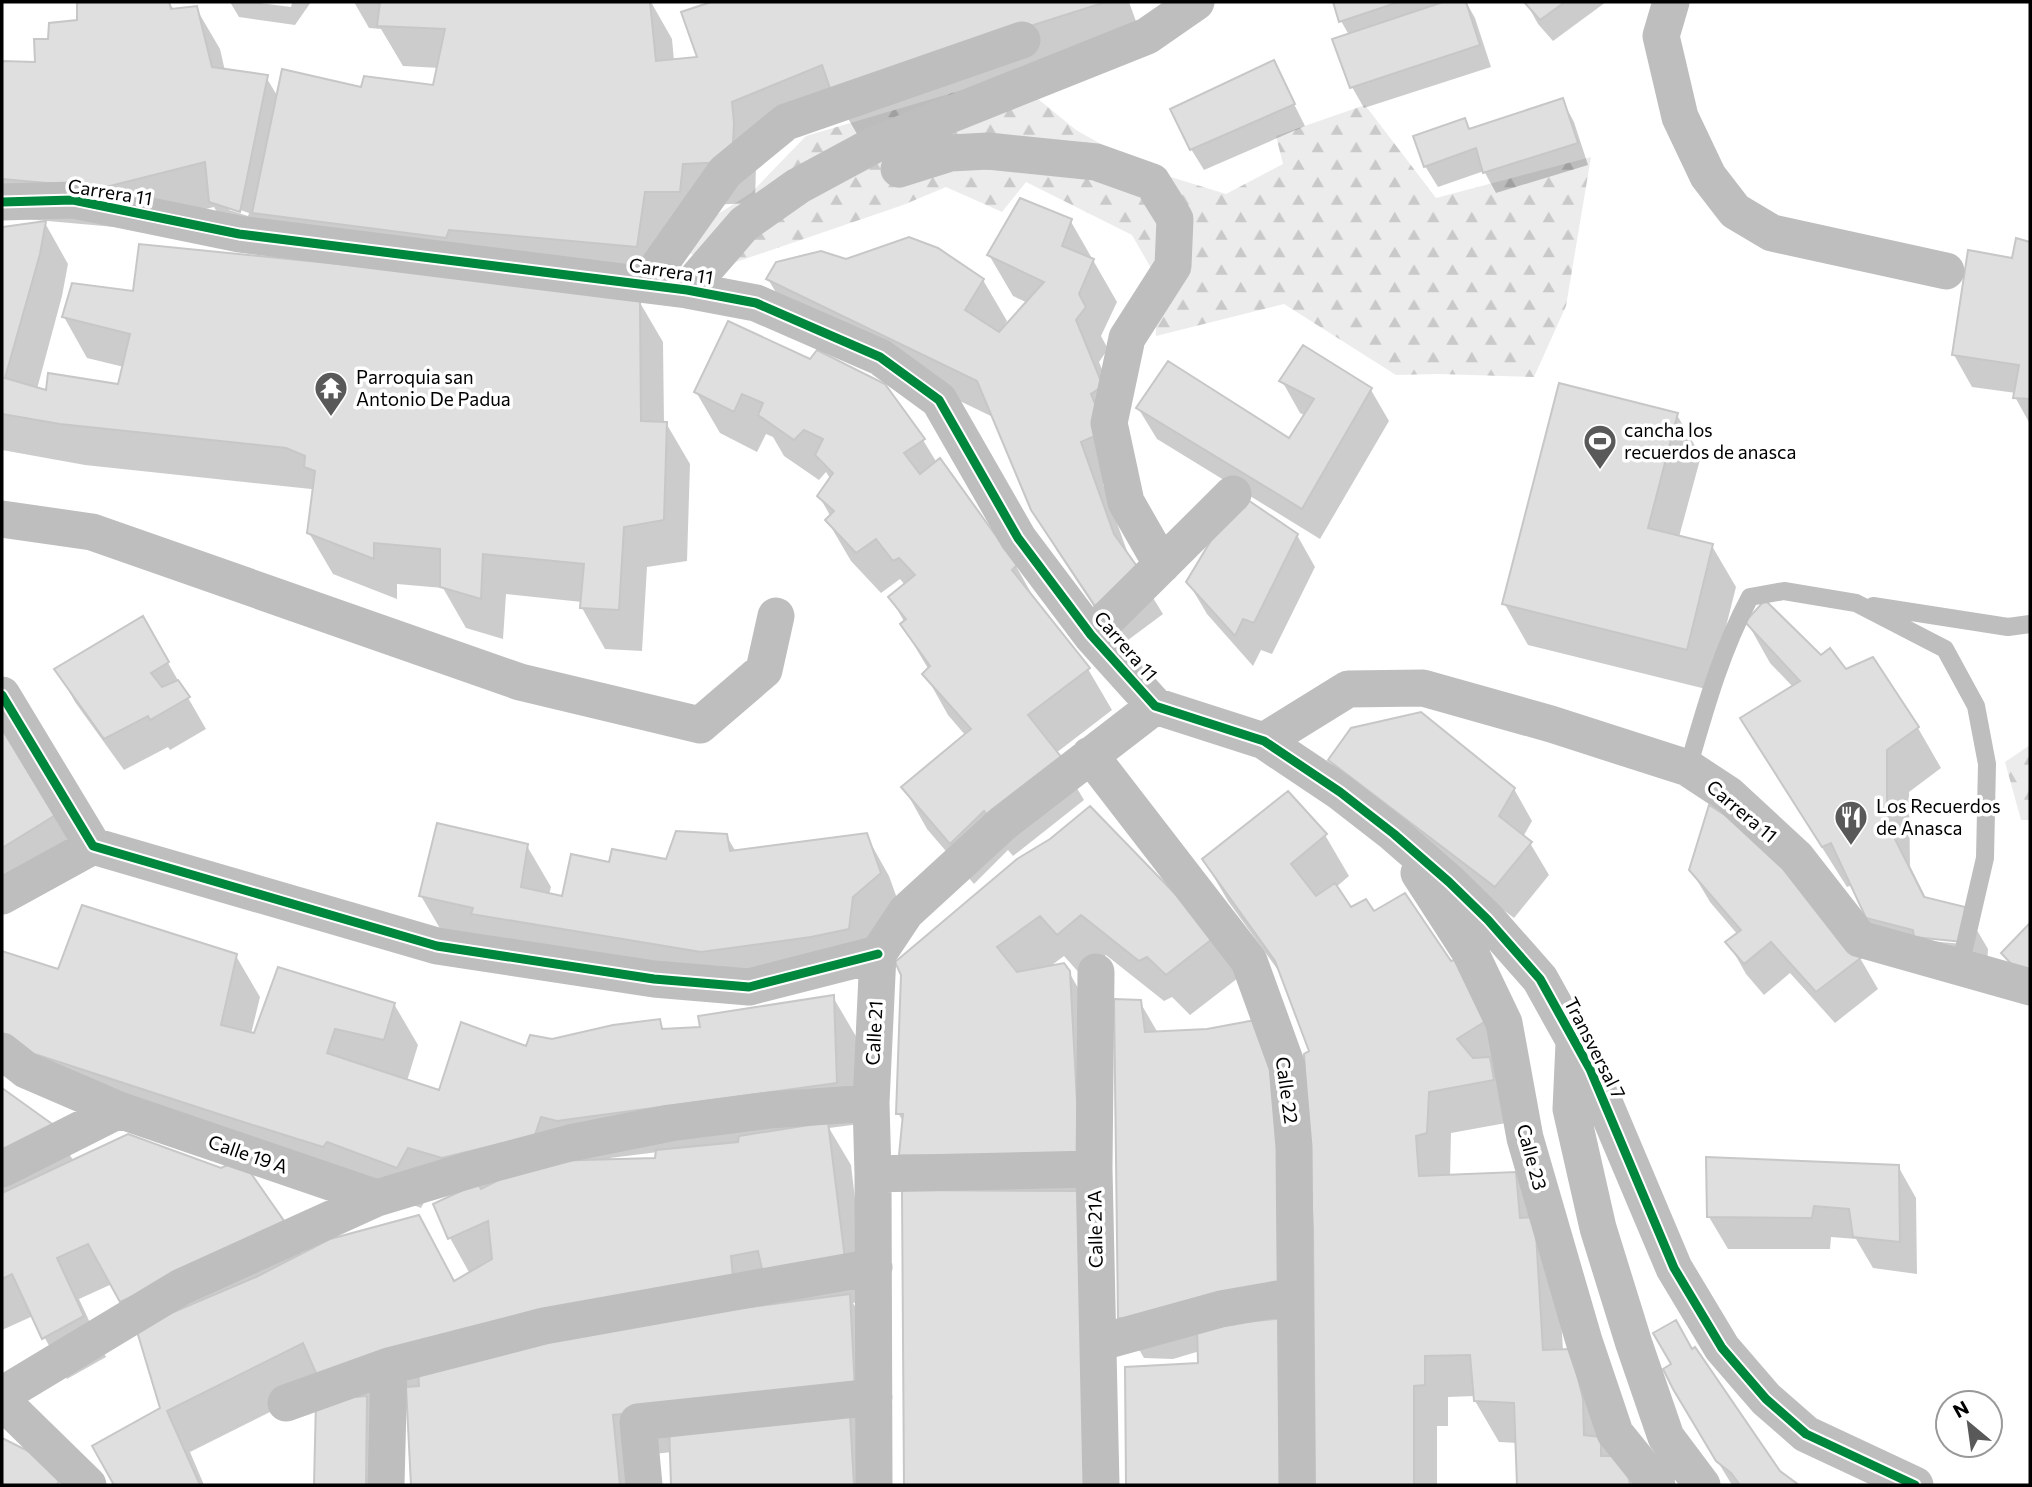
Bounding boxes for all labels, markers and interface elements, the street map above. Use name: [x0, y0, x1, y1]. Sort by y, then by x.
street label: Carrera 11: [66, 173, 154, 210]
street label: Carrera 11: [627, 252, 715, 289]
place label: Parroquia san Antonio De Padua: [356, 365, 511, 410]
temple icon: Parroquia san Antonio De Padua: [312, 369, 350, 418]
place label: cancha los recuerdos de anasca: [1624, 418, 1796, 463]
sports icon: cancha los recuerdos de anasca: [1581, 422, 1619, 471]
street label: Carrera 11: [1090, 606, 1163, 685]
street label: Carrera 11: [1702, 774, 1782, 847]
place label: Los Recuerdos de Anasca: [1876, 794, 2001, 839]
restaurant icon: Los Recuerdos de Anasca: [1832, 798, 1870, 847]
street label: Transversal 7: [1560, 993, 1631, 1102]
street label: Calle 21: [860, 1000, 887, 1066]
street label: Calle 22: [1271, 1055, 1304, 1125]
street label: Calle 23: [1513, 1121, 1552, 1193]
street label: Calle 19 A: [205, 1129, 291, 1178]
street label: Calle 21A: [1082, 1190, 1107, 1268]
north arrow: [1934, 1389, 2004, 1459]
text: N: [1949, 1395, 1972, 1422]

